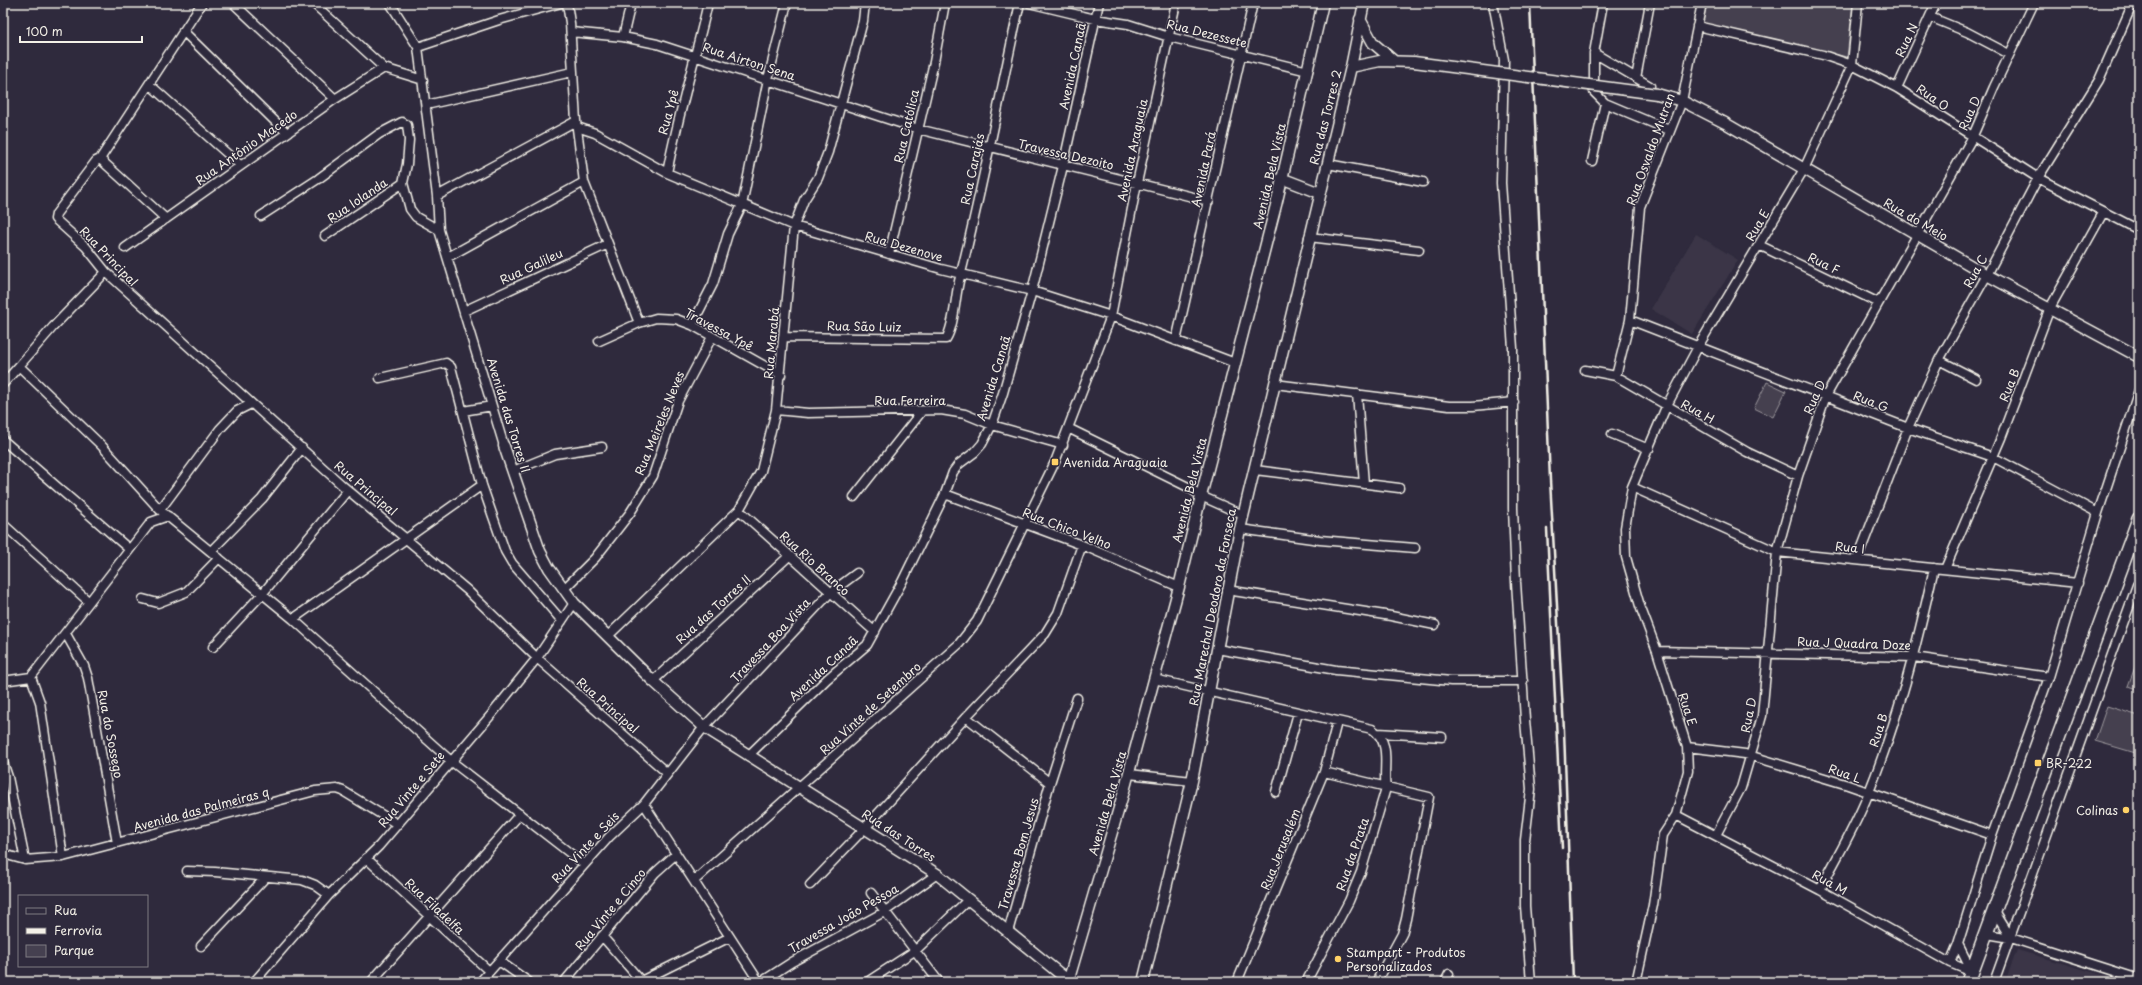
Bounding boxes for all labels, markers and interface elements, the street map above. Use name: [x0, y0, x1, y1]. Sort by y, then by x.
street label: Rua Dezessete: [1165, 14, 1250, 52]
scale bar: [20, 18, 142, 44]
street label: Avenida Canaã: [1054, 20, 1090, 111]
street label: Rua N: [1890, 20, 1922, 60]
text: 100 m: [26, 22, 63, 40]
street label: Rua Airton Sena: [700, 38, 798, 85]
street label: Rua das Torres 2: [1305, 68, 1345, 166]
street label: Rua O: [1913, 79, 1953, 115]
street label: Rua Ypê: [653, 87, 683, 137]
street label: Rua Católica: [889, 87, 923, 165]
street label: Rua Osvaldo Mutran: [1621, 90, 1679, 208]
street label: Rua D: [1954, 93, 1984, 133]
street label: Avenida Araguaia: [1112, 97, 1152, 203]
street label: Rua Antônio Macedo: [191, 105, 301, 189]
street label: Avenida Bela Vista: [1248, 121, 1290, 231]
street label: Avenida Pará: [1186, 129, 1220, 209]
street label: Rua Carajás: [956, 131, 988, 206]
street label: Travessa Dezoito: [1016, 134, 1116, 174]
street label: Rua Iolanda: [323, 173, 391, 227]
street label: Rua do Meio: [1880, 193, 1952, 245]
street label: Rua E: [1741, 206, 1773, 244]
street label: Rua Principal: [76, 222, 142, 290]
street label: Rua Dezenove: [863, 226, 945, 266]
street label: Rua Galileu: [496, 244, 566, 288]
street label: Rua F: [1805, 248, 1843, 278]
street label: Rua C: [1958, 251, 1992, 291]
street label: Travessa Ypê: [682, 303, 756, 355]
street label: Rua Marabá: [759, 306, 783, 380]
street label: Rua São Luiz: [827, 316, 902, 336]
street label: Avenida Canaã: [971, 332, 1015, 423]
street label: Avenida das Torres II: [483, 355, 535, 475]
street label: Rua B: [1994, 366, 2024, 404]
street label: Rua Meireles Neves: [630, 368, 688, 478]
street label: Rua D: [1799, 377, 1829, 417]
street label: Rua G: [1851, 386, 1891, 416]
street label: Rua Ferreira: [874, 391, 946, 409]
street label: Rua H: [1678, 394, 1718, 428]
street label: Avenida Bela Vista: [1167, 435, 1211, 544]
place label: Avenida Araguaia: [1063, 453, 1168, 471]
street label: Rua Principal: [331, 456, 401, 520]
marker: Avenida Araguaia: [1050, 457, 1060, 467]
street label: Rua Chico Velho: [1020, 503, 1114, 553]
street label: Rua Marechal Deodoro da Fonseca: [1184, 506, 1240, 707]
street label: Rua Rio Branco: [776, 527, 854, 600]
street label: Rua I: [1834, 536, 1866, 558]
street label: Rua das Torres II: [671, 570, 755, 648]
street label: Travessa Boa Vista: [726, 593, 814, 686]
street label: Avenida Canaã: [785, 631, 862, 705]
street label: Rua J Quadra Doze: [1797, 632, 1911, 654]
street label: Rua Vinte de Setembro: [815, 657, 925, 759]
street label: Rua Principal: [573, 673, 643, 737]
street label: Rua do Sossego: [94, 688, 128, 780]
street label: Rua E: [1674, 690, 1702, 728]
street label: Rua D: [1736, 696, 1760, 734]
street label: Rua B: [1864, 711, 1892, 749]
street label: Rua Vinte e Sete: [374, 747, 448, 831]
street label: Avenida Bela Vista: [1083, 748, 1131, 857]
place label: BR-222: [2046, 754, 2092, 772]
marker: BR-222: [2033, 758, 2043, 768]
street label: Rua L: [1826, 759, 1864, 787]
street label: Avenida das Palmeiras q: [131, 782, 271, 836]
street label: Travessa Bom Jesus: [993, 795, 1043, 912]
place label: Colinas: [2076, 801, 2119, 819]
street label: Rua das Torres: [859, 804, 940, 866]
street label: Rua Jerusalém: [1255, 805, 1305, 892]
marker: Colinas: [2121, 805, 2131, 815]
street label: Rua Vinte e Seis: [547, 807, 623, 887]
street label: Rua da Prata: [1331, 815, 1373, 893]
street label: Rua Vinte e Cinco: [570, 864, 650, 954]
street label: Rua M: [1809, 865, 1851, 899]
street label: Rua Filadelfa: [401, 874, 469, 939]
street label: Travessa João Pessoa: [785, 879, 902, 957]
legend: [18, 895, 148, 967]
text: Rua: [54, 901, 78, 919]
text: Ferrovia: [54, 921, 103, 939]
text: Parque: [54, 941, 94, 959]
place label: Stampart - Produtos Personalizados: [1346, 943, 1466, 975]
marker: Stampart - Produtos Personalizados: [1333, 954, 1343, 964]

